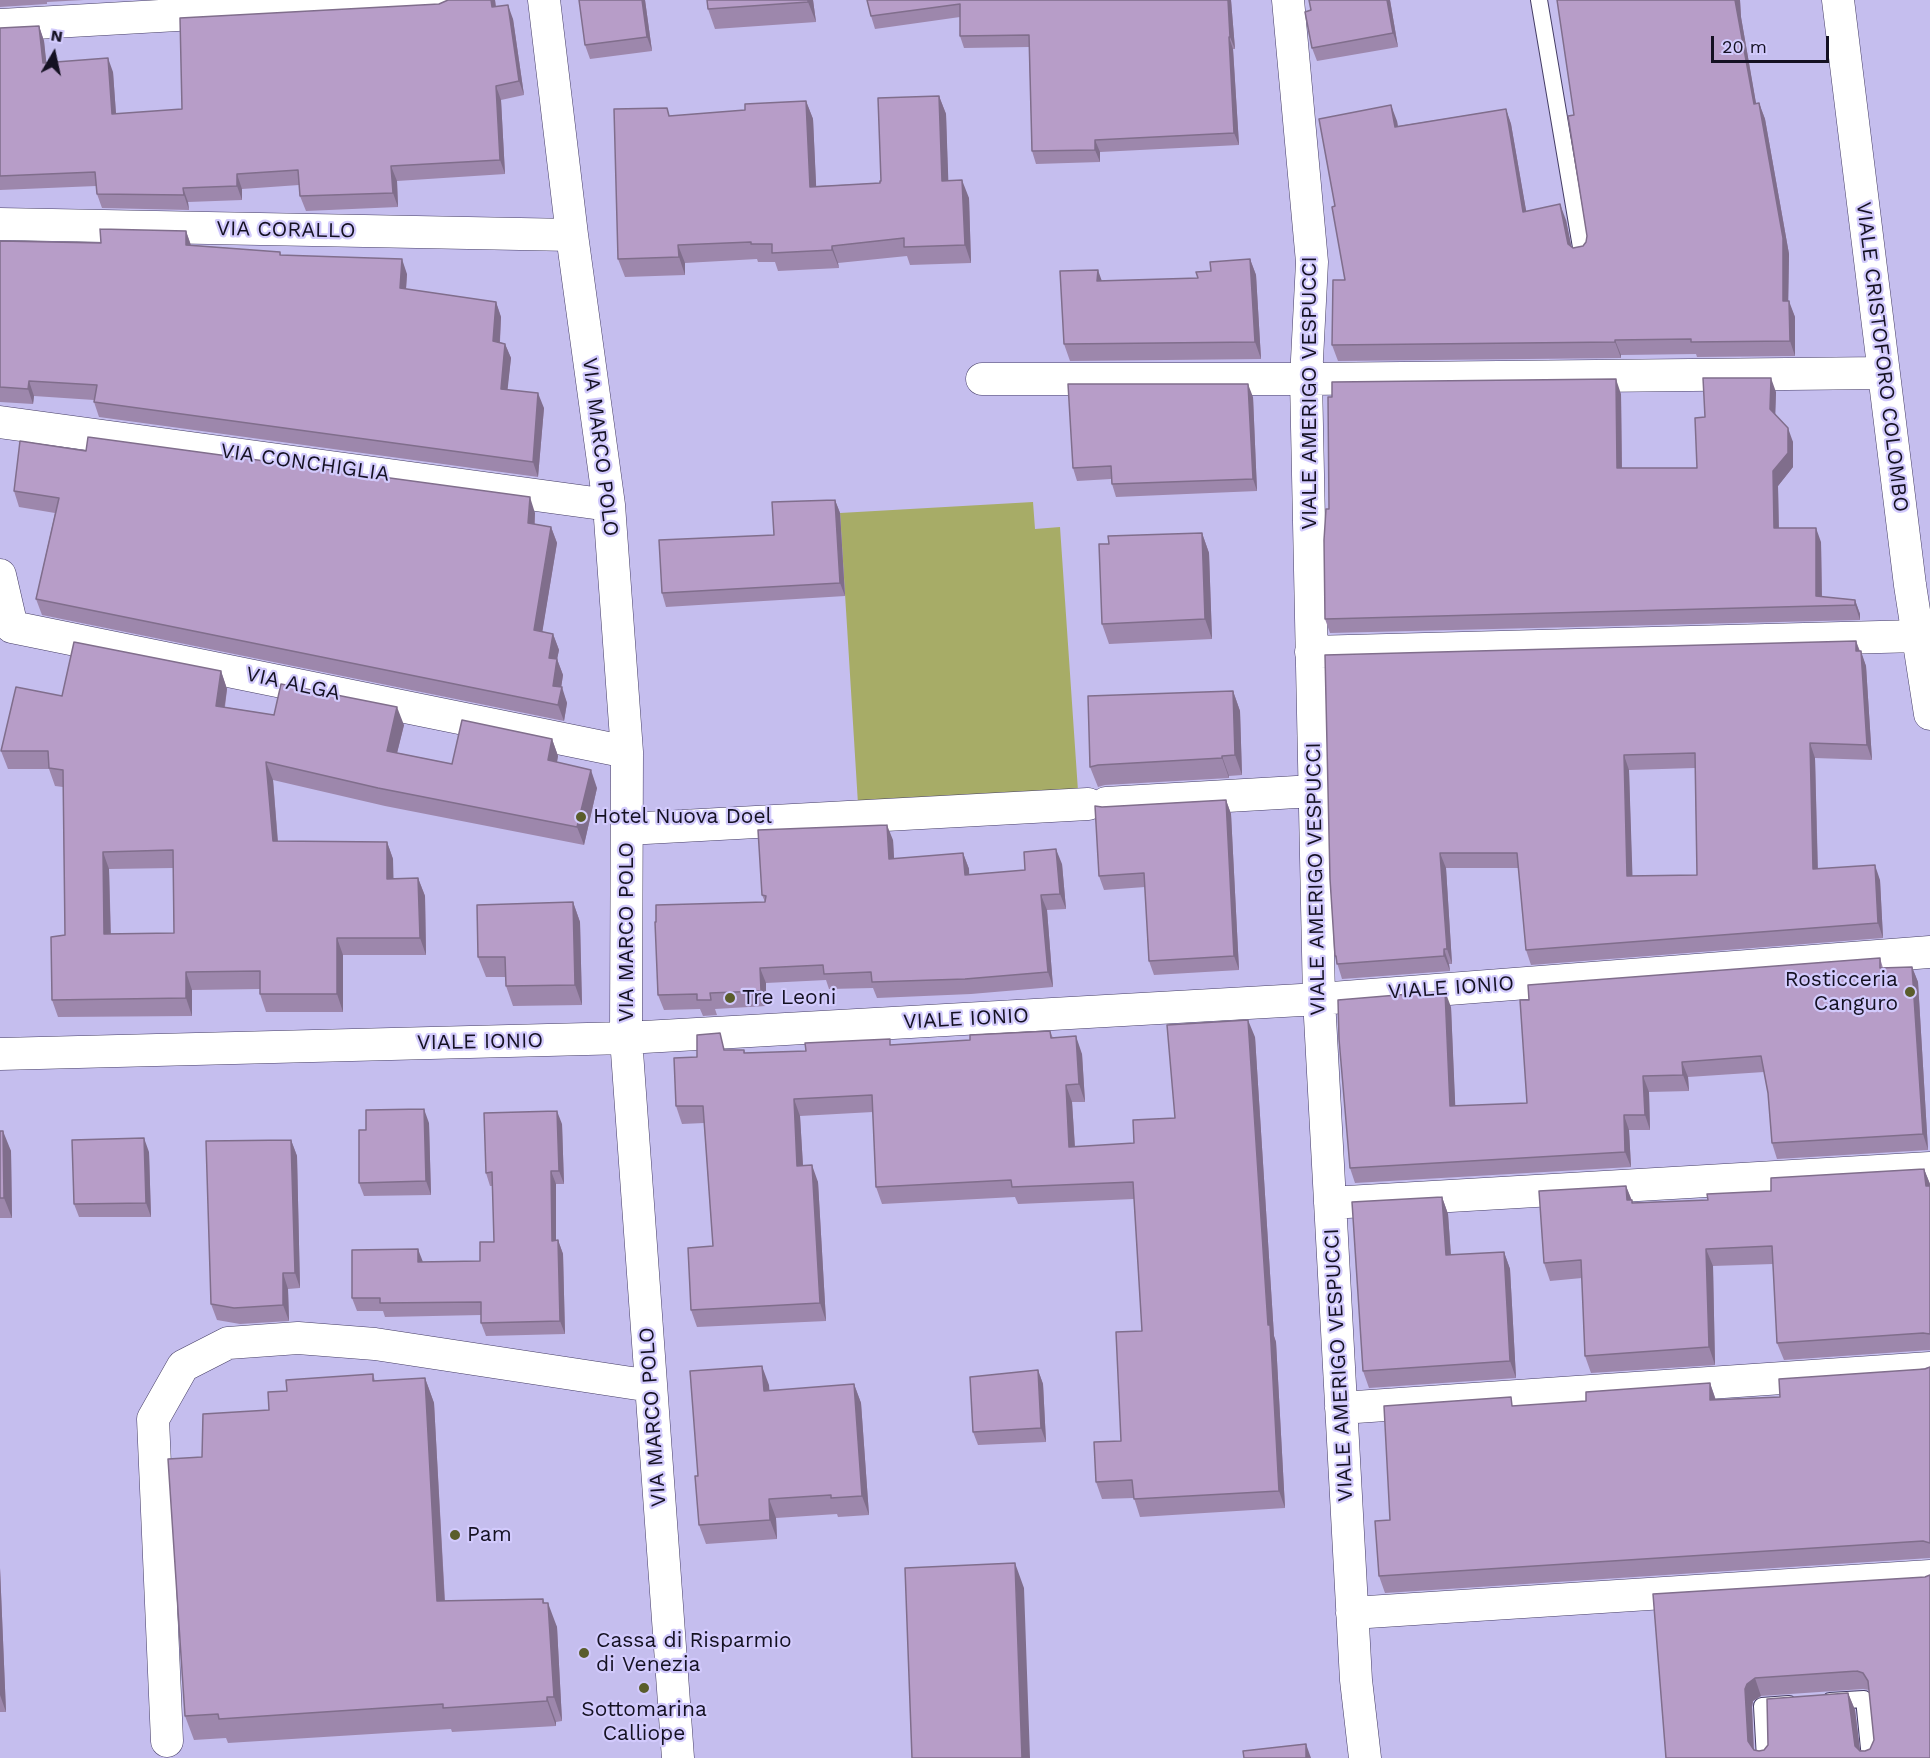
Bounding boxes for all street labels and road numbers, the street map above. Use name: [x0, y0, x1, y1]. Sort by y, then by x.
street label: VIALE CRISTOFORO COLOMBO: [1850, 200, 1914, 514]
street label: VIA CORALLO: [216, 216, 356, 244]
street label: VIALE AMERIGO VESPUCCI: [1297, 256, 1323, 530]
street label: VIA MARCO POLO: [577, 356, 623, 538]
street label: VIA CONCHIGLIA: [219, 439, 391, 487]
street label: VIA ALGA: [244, 662, 342, 706]
street label: VIALE AMERIGO VESPUCCI: [1301, 742, 1331, 1016]
street label: VIA MARCO POLO: [614, 842, 640, 1022]
street label: VIALE IONIO: [1387, 971, 1515, 1005]
street label: VIALE IONIO: [902, 1003, 1030, 1035]
street label: VIALE IONIO: [417, 1028, 543, 1056]
street label: VIALE AMERIGO VESPUCCI: [1319, 1228, 1359, 1502]
street label: VIA MARCO POLO: [634, 1326, 672, 1508]

